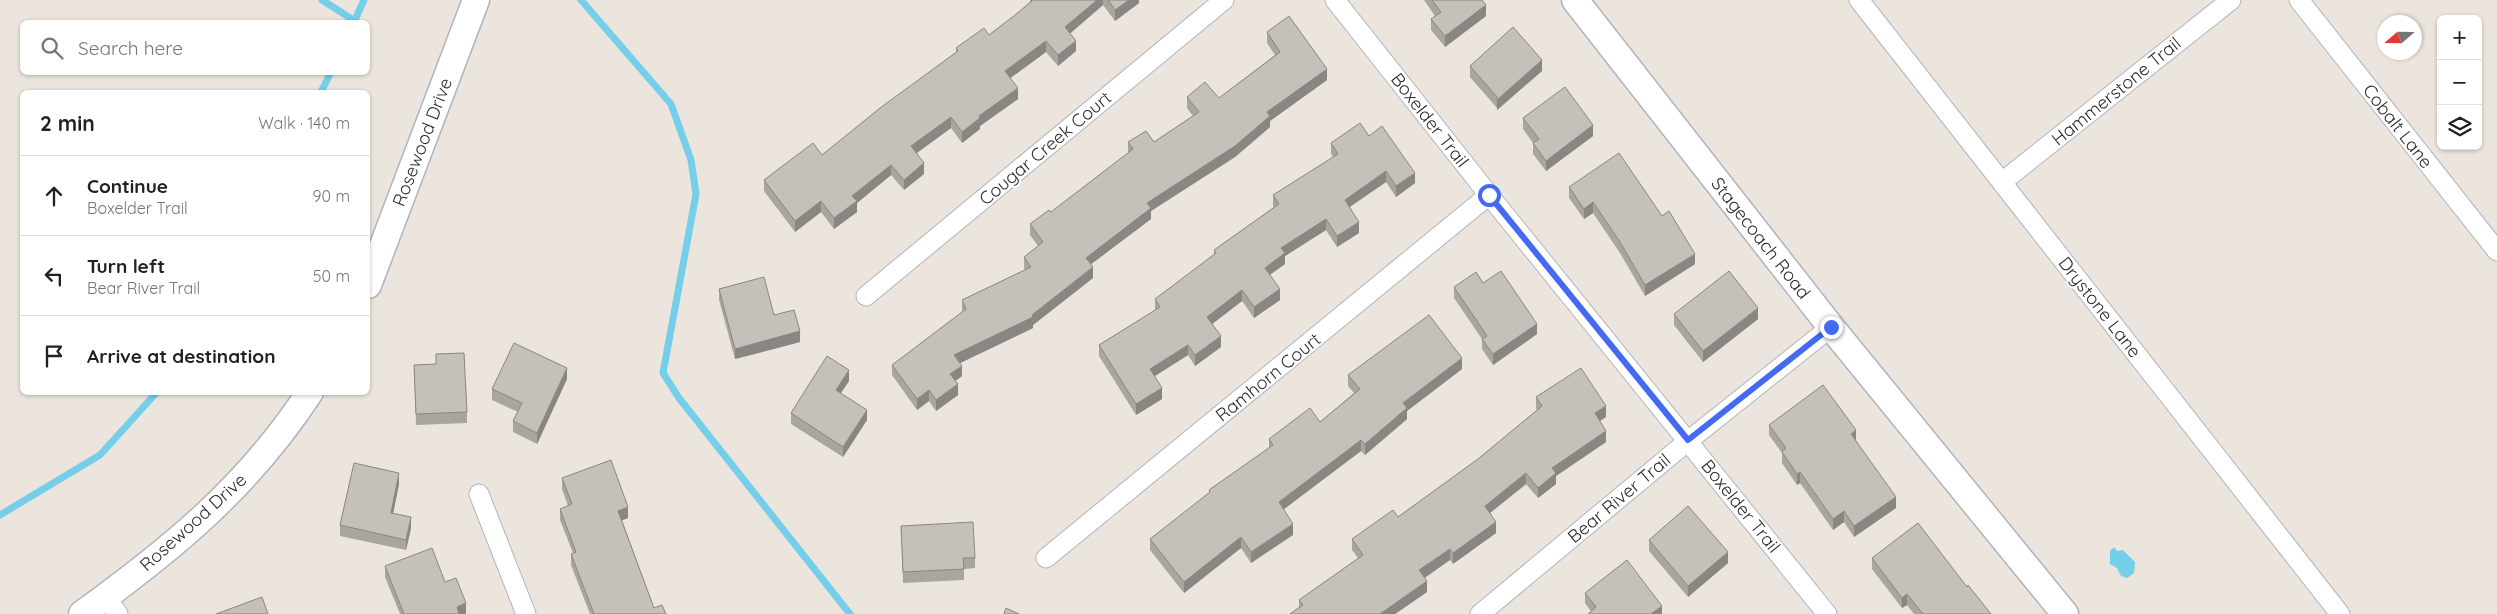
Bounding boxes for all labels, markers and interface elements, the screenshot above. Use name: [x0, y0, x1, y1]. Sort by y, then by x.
north arrow: [2377, 15, 2422, 60]
map controls: [2437, 15, 2482, 150]
button: +: [2437, 15, 2482, 60]
search box: [20, 20, 370, 75]
street label: Hammerstone Trail: [2047, 32, 2185, 150]
icon: search: [38, 34, 66, 62]
text: Search here: [78, 36, 183, 60]
button: −: [2437, 60, 2482, 105]
street label: Boxelder Trail: [1386, 68, 1474, 172]
street label: Rosewood Drive: [387, 74, 457, 210]
street label: Cobalt Lane: [2358, 79, 2438, 173]
street label: Cougar Creek Court: [974, 86, 1116, 210]
button: layers: [2437, 105, 2482, 150]
text: 2 min: [40, 110, 95, 136]
text: Walk · 140 m: [258, 113, 350, 133]
street label: Stagecoach Road: [1706, 172, 1816, 304]
text: Continue: [87, 174, 168, 198]
icon: ahead: [40, 182, 68, 210]
route start: [1478, 184, 1501, 207]
text: 90 m: [313, 186, 350, 206]
text: Boxelder Trail: [87, 198, 188, 218]
street label: Drystone Lane: [2053, 252, 2147, 362]
text: Turn left: [87, 254, 165, 278]
icon: left: [40, 262, 68, 290]
text: 50 m: [313, 266, 350, 286]
text: Bear River Trail: [87, 278, 200, 298]
route end: [1820, 316, 1843, 339]
street label: Ramhorn Court: [1211, 328, 1325, 426]
icon: arrive: [40, 342, 68, 370]
text: Arrive at destination: [87, 344, 276, 368]
street label: Bear River Trail: [1563, 448, 1675, 548]
street label: Boxelder Trail: [1696, 455, 1786, 557]
street label: Rosewood Drive: [135, 468, 251, 576]

